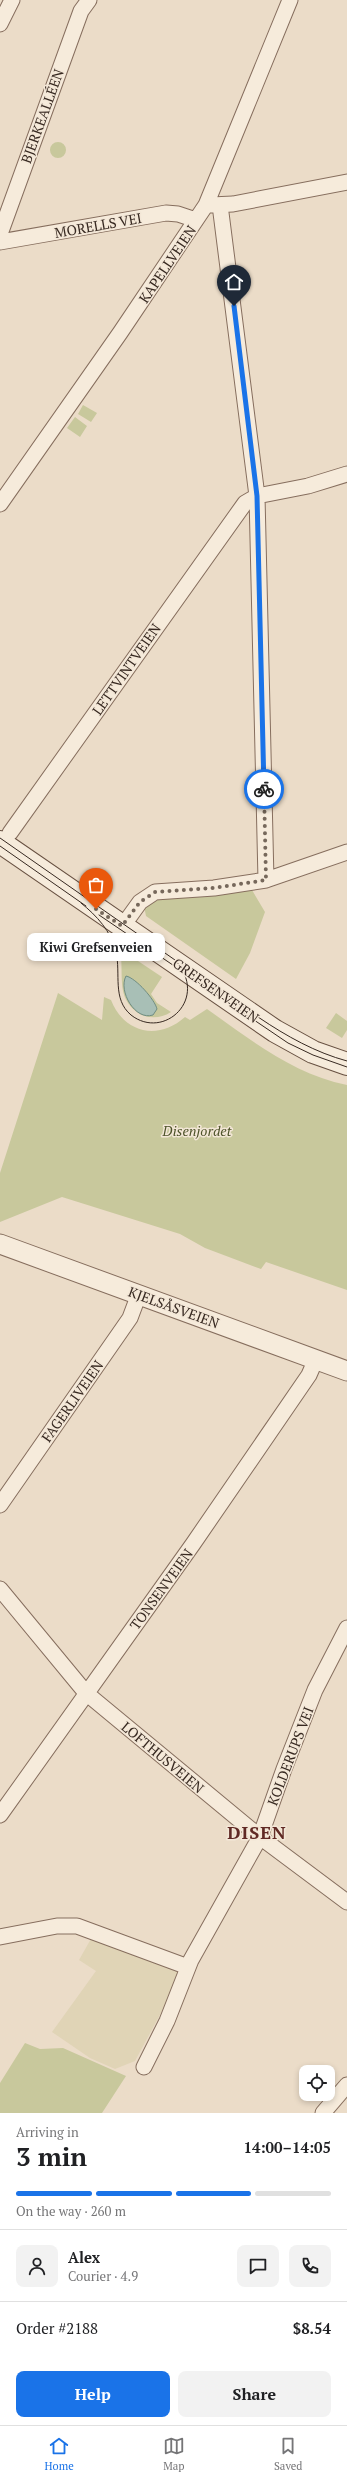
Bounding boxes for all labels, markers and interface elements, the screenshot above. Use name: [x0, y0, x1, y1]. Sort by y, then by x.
street label: BJERKEALLÉEN: [16, 66, 68, 166]
street label: MORELLS VEI: [53, 208, 143, 242]
street label: KAPELLVEIEN: [134, 221, 200, 307]
pin: [217, 265, 251, 306]
icon: home: [223, 271, 245, 293]
street label: LETTVINTVEIEN: [87, 619, 165, 719]
courier: [244, 769, 284, 809]
icon: bike: [253, 778, 275, 800]
pin: [79, 868, 113, 909]
icon: bag: [85, 874, 107, 896]
callout: Kiwi Grefsenveien: [27, 933, 165, 961]
text: Kiwi Grefsenveien: [40, 938, 152, 956]
street label: GREFSENVEIEN: [169, 953, 263, 1027]
park label: Disenjordet: [162, 1121, 232, 1140]
street label: KJELSÅSVEIEN: [126, 1282, 222, 1332]
street label: FAGERLIVEIEN: [37, 1356, 107, 1446]
street label: TONSENVEIEN: [125, 1545, 197, 1633]
street label: KOLDERUPS VEI: [262, 1704, 318, 1808]
street label: LOFTHUSVEIEN: [118, 1717, 208, 1797]
district label: DISEN: [227, 1820, 287, 1844]
map controls: [299, 2065, 335, 2101]
button: locate: [299, 2065, 335, 2101]
text: Arriving in: [16, 2123, 79, 2141]
text: 14:00–14:05: [244, 2137, 331, 2157]
text: 3 min: [16, 2139, 87, 2173]
text: On the way · 260 m: [16, 2202, 126, 2220]
button: person: [16, 2245, 58, 2287]
button: chat: [237, 2245, 279, 2287]
button: phone: [289, 2245, 331, 2287]
text: Alex: [68, 2247, 100, 2267]
text: Courier · 4.9: [68, 2267, 138, 2285]
text: Order #2188: [16, 2318, 98, 2338]
text: $8.54: [293, 2318, 331, 2338]
button: Help: [16, 2371, 170, 2417]
button: Share: [178, 2371, 331, 2417]
tab: Home: [45, 2435, 74, 2473]
tab: Map: [163, 2435, 185, 2473]
tab: Saved: [274, 2435, 302, 2473]

